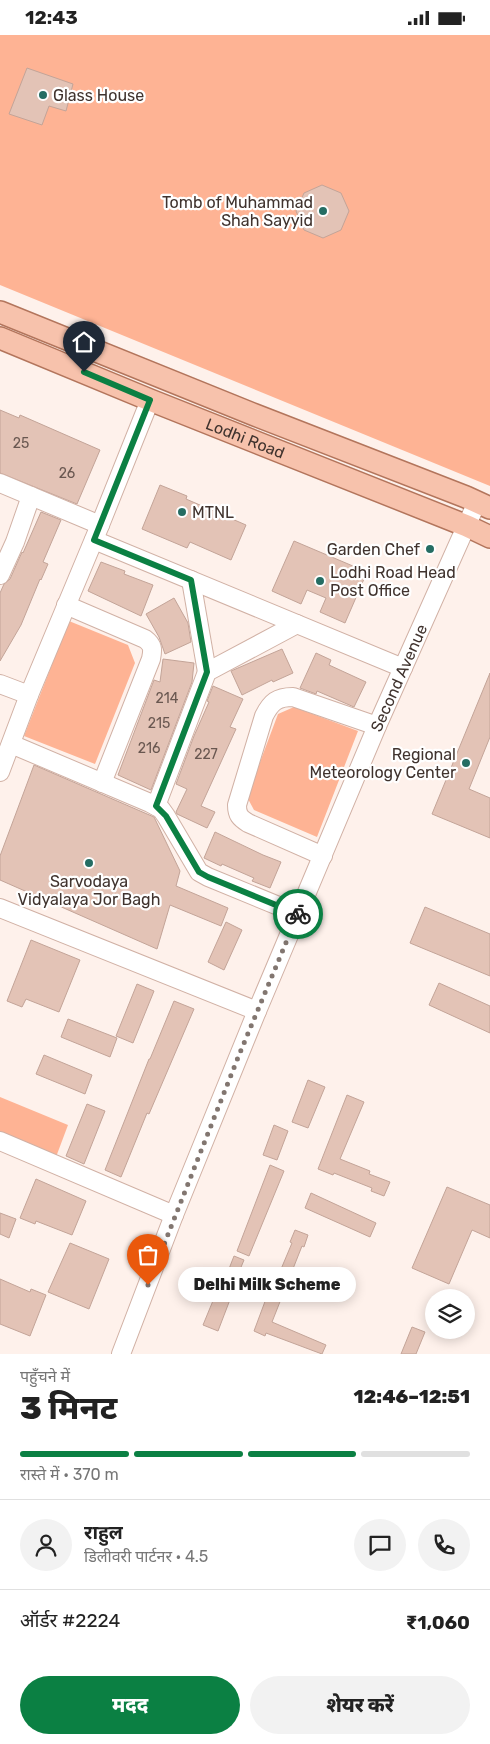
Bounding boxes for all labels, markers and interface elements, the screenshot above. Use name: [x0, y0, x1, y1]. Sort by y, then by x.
text: 12:43: [25, 6, 78, 29]
place label: Glass House: [53, 86, 144, 105]
marker: Glass House: [37, 89, 49, 101]
place label: Tomb of Muhammad Shah Sayyid: [162, 193, 313, 230]
marker: Tomb of Muhammad Shah Sayyid: [317, 205, 329, 217]
pin: [63, 321, 105, 372]
icon: home: [70, 328, 98, 356]
street label: Lodhi Road: [203, 414, 287, 463]
house number: 25: [13, 435, 29, 452]
house number: 26: [59, 465, 75, 482]
place label: MTNL: [192, 503, 234, 522]
marker: MTNL: [176, 506, 188, 518]
place label: Garden Chef: [327, 540, 421, 559]
marker: Garden Chef: [424, 543, 436, 555]
place label: Lodhi Road Head Post Office: [330, 563, 456, 600]
marker: Lodhi Road Head Post Office: [314, 575, 326, 587]
street label: Second Avenue: [367, 621, 431, 735]
house number: 214: [156, 690, 179, 707]
house number: 215: [148, 715, 170, 732]
house number: 216: [138, 740, 160, 757]
place label: Regional Meteorology Center: [309, 745, 456, 782]
house number: 227: [194, 746, 218, 763]
marker: Regional Meteorology Center: [460, 757, 472, 769]
marker: Sarvodaya Vidyalaya Jor Bagh: [83, 857, 95, 869]
place label: Sarvodaya Vidyalaya Jor Bagh: [18, 872, 160, 909]
courier: [273, 889, 323, 939]
icon: bike: [284, 900, 312, 928]
pin: [127, 1234, 169, 1285]
icon: bag: [134, 1241, 162, 1269]
callout: Delhi Milk Scheme: [178, 1267, 356, 1303]
text: Delhi Milk Scheme: [194, 1275, 340, 1294]
map controls: [425, 1289, 475, 1339]
button: layers: [425, 1289, 475, 1339]
text: पहुँचने में: [20, 1367, 70, 1386]
text: 12:46–12:51: [353, 1385, 470, 1408]
text: 3 मिनट: [20, 1389, 117, 1427]
text: रास्ते में · 370 m: [20, 1465, 119, 1484]
button: person: [20, 1519, 72, 1571]
button: chat: [354, 1519, 406, 1571]
button: phone: [418, 1519, 470, 1571]
text: राहुल: [84, 1521, 123, 1544]
text: डिलीवरी पार्टनर · 4.5: [84, 1547, 208, 1566]
text: ऑर्डर #2224: [20, 1609, 120, 1632]
text: ₹1,060: [406, 1611, 470, 1634]
button: मदद: [20, 1676, 240, 1734]
button: शेयर करें: [250, 1676, 470, 1734]

